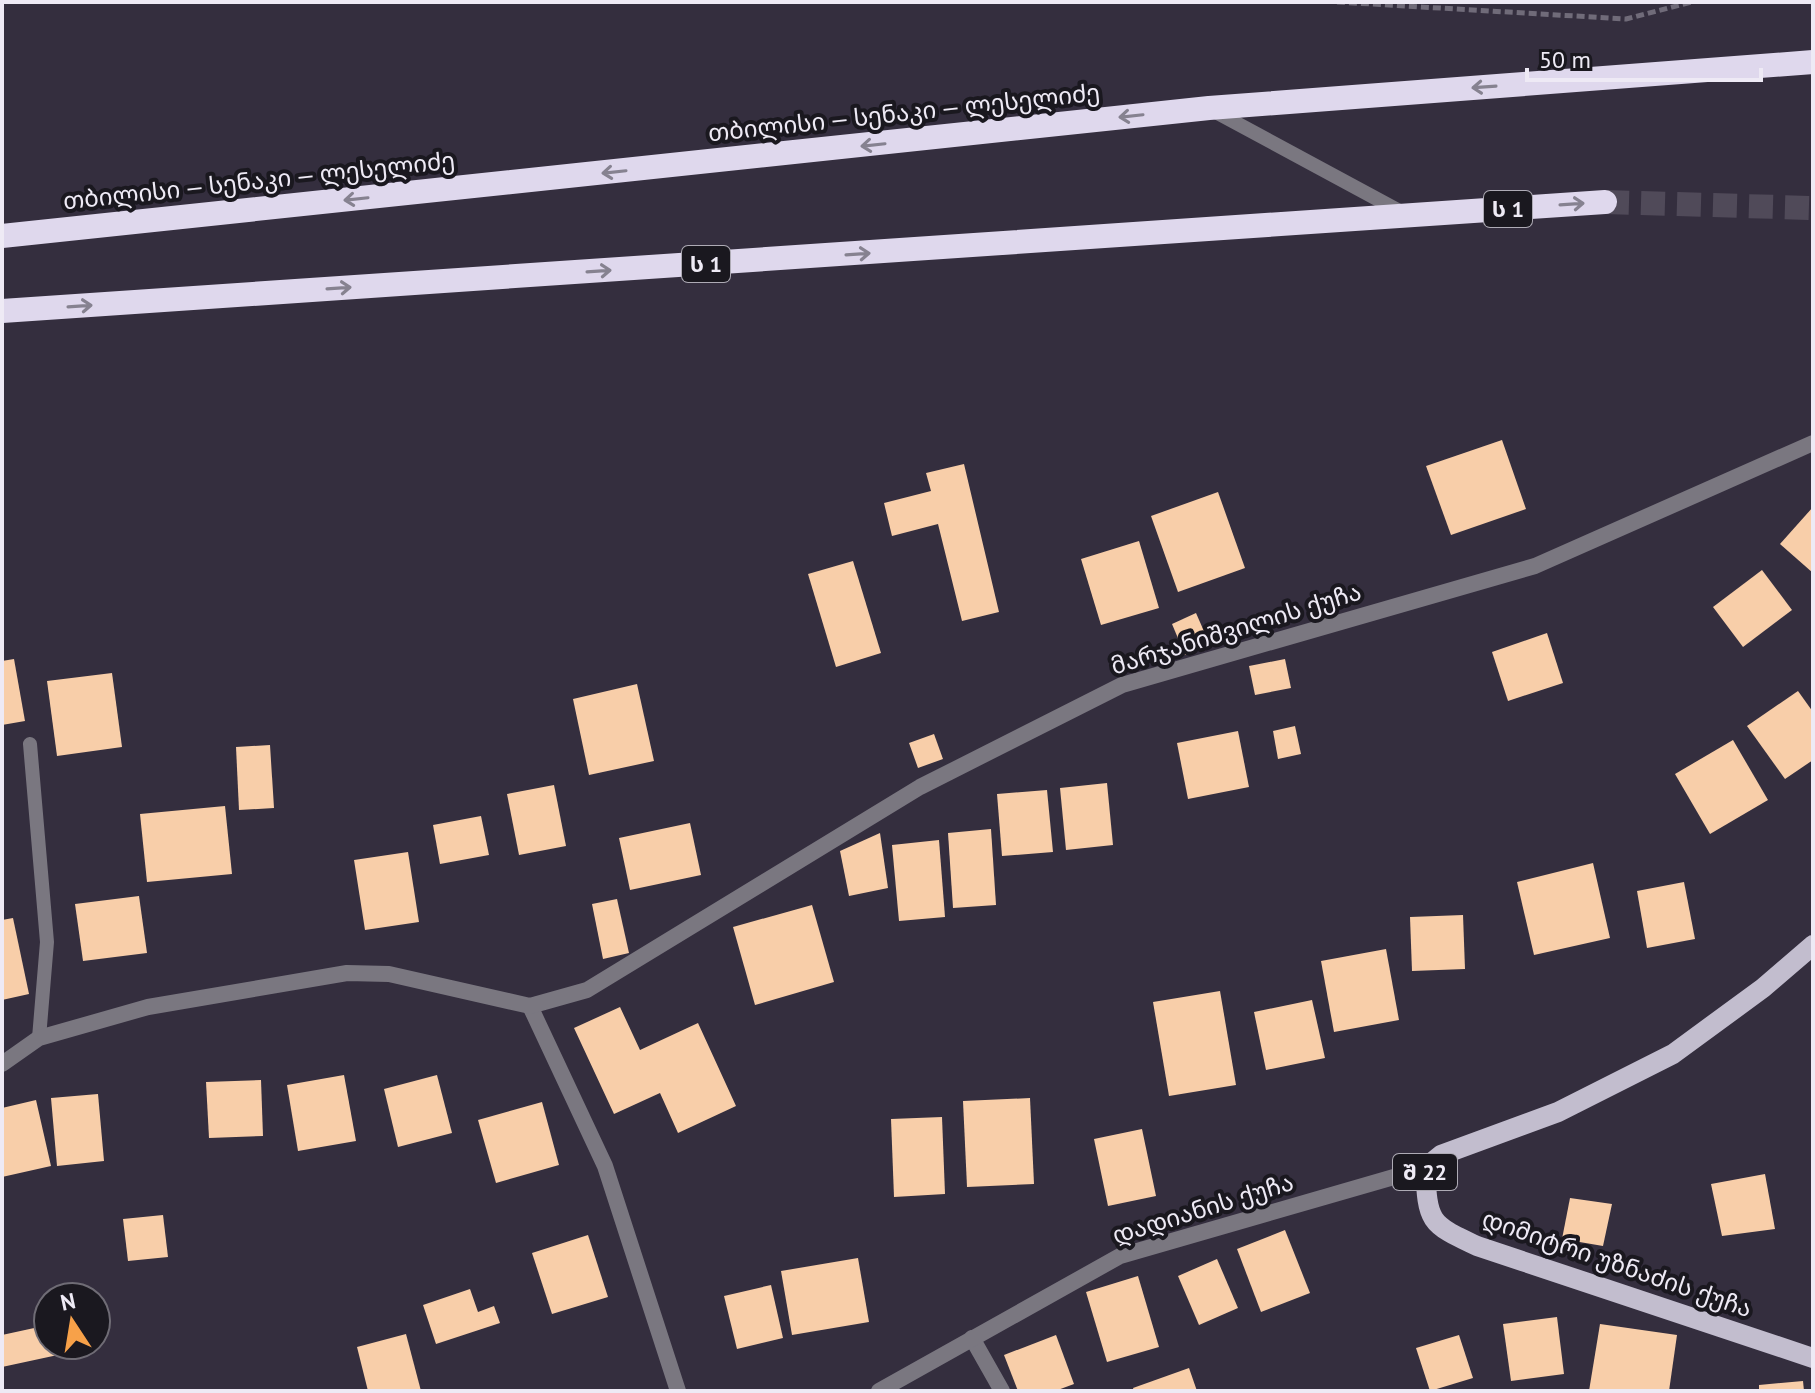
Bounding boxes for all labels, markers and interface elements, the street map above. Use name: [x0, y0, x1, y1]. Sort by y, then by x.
scale bar: [1527, 32, 1761, 82]
text: 50 m: [1539, 44, 1591, 75]
street label: თბილისი — სენაკი — ლესელიძე: [706, 76, 1101, 149]
one-way arrow: [1471, 80, 1498, 95]
one-way arrow: [1118, 109, 1145, 124]
one-way arrow: [860, 137, 887, 152]
street label: თბილისი — სენაკი — ლესელიძე: [61, 144, 456, 217]
one-way arrow: [601, 165, 628, 180]
road number: ს 1: [1484, 191, 1532, 227]
one-way arrow: [343, 192, 370, 207]
one-way arrow: [1558, 196, 1585, 211]
road number: ს 1: [682, 246, 730, 282]
one-way arrow: [844, 246, 871, 261]
one-way arrow: [585, 263, 612, 278]
one-way arrow: [325, 280, 352, 295]
one-way arrow: [66, 298, 93, 313]
street label: მარჯანიშვილის ქუჩა: [1107, 576, 1365, 681]
road number: შ 22: [1393, 1154, 1457, 1190]
street label: დადიანის ქუჩა: [1109, 1166, 1297, 1251]
street label: დიმიტრი უზნაძის ქუჩა: [1478, 1203, 1756, 1324]
north arrow: [32, 1281, 112, 1361]
text: N: [58, 1286, 78, 1317]

